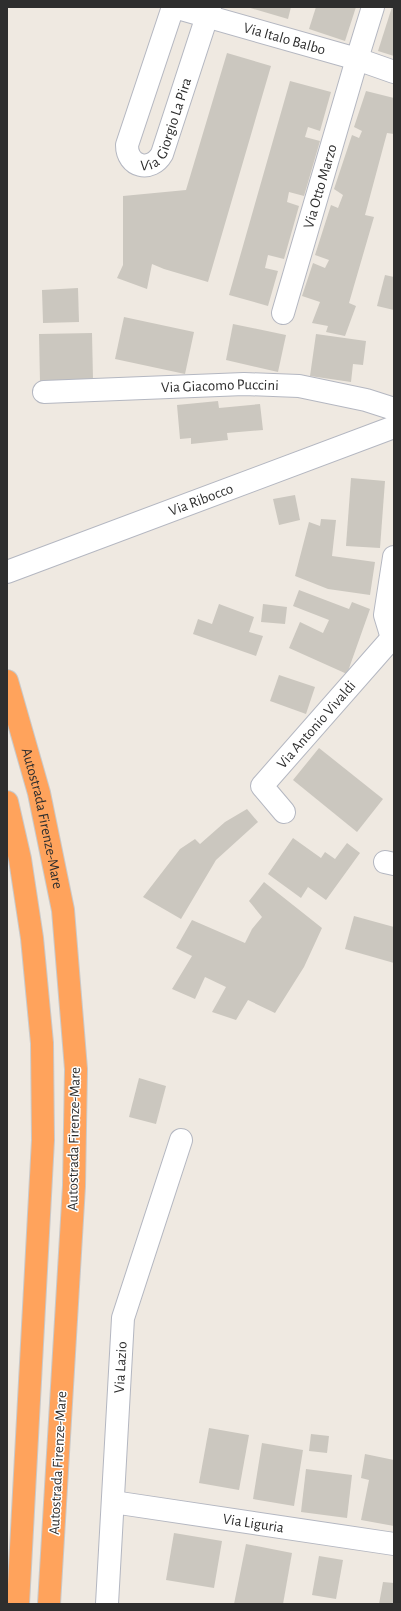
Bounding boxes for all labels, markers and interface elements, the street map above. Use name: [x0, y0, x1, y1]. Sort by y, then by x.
street label: Via Italo Balbo: [242, 20, 327, 57]
street label: Via Giorgio La Pira: [140, 76, 194, 173]
street label: Via Otto Marzo: [301, 142, 339, 230]
street label: Via Giacomo Puccini: [161, 376, 279, 395]
street label: Via Ribocco: [167, 481, 235, 518]
street label: Via Antonio Vivaldi: [274, 678, 358, 771]
street label: Autostrada Firenze-Mare: [19, 746, 66, 890]
street label: Autostrada Firenze-Mare: [65, 1067, 83, 1211]
street label: Via Lazio: [111, 1341, 129, 1394]
street label: Autostrada Firenze-Mare: [47, 1391, 69, 1535]
street label: Via Liguria: [222, 1511, 285, 1535]

